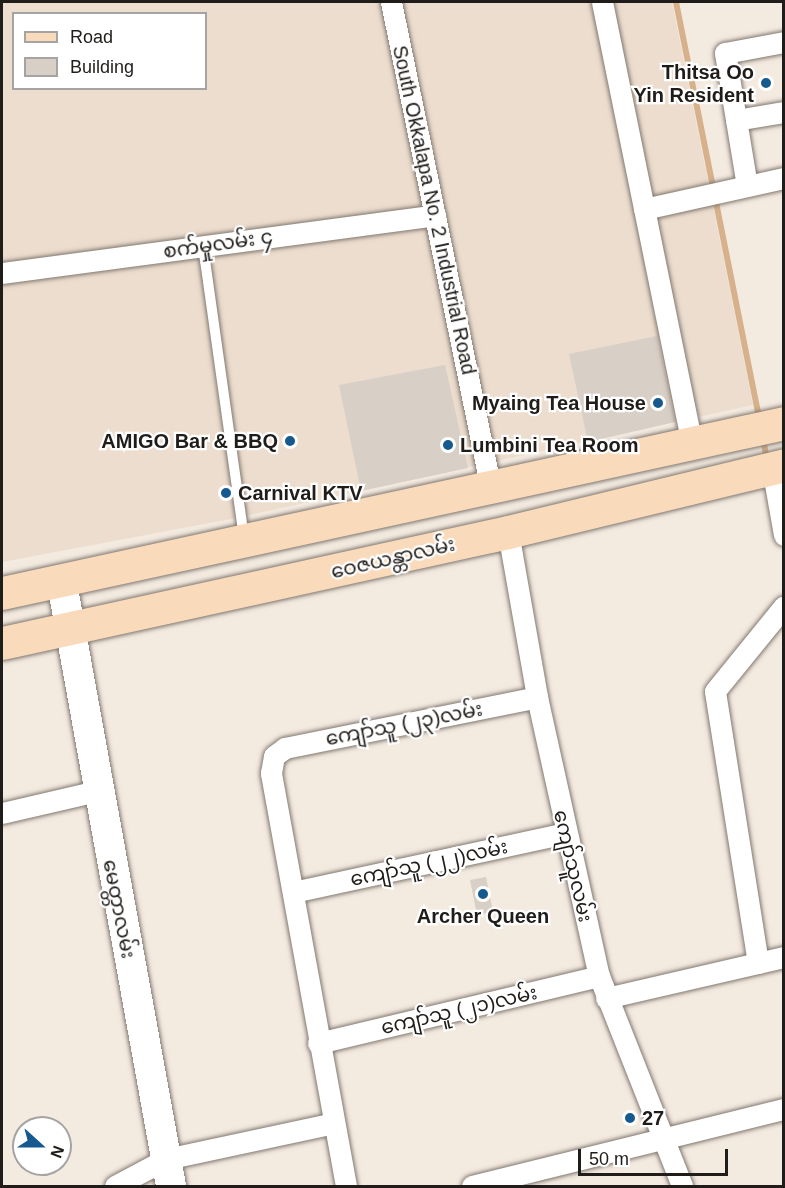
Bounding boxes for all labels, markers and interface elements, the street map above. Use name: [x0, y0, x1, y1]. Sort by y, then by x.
legend: [12, 12, 207, 90]
text: Road: [70, 27, 113, 47]
street label: South Okkalapa No. 2 Industrial Road: [387, 43, 481, 377]
text: Building: [70, 57, 134, 77]
place label: Thitsa Oo Yin Resident: [634, 60, 754, 107]
marker: Thitsa Oo Yin Resident: [759, 76, 773, 90]
street label: စက်မှုလမ်း ၄: [162, 224, 274, 264]
place label: Myaing Tea House: [472, 391, 646, 415]
marker: Myaing Tea House: [651, 396, 665, 410]
place label: AMIGO Bar & BBQ: [101, 429, 278, 453]
place label: Lumbini Tea Room: [460, 433, 639, 457]
marker: AMIGO Bar & BBQ: [283, 434, 297, 448]
marker: Lumbini Tea Room: [441, 438, 455, 452]
place label: Carnival KTV: [238, 481, 362, 505]
marker: Carnival KTV: [219, 486, 233, 500]
street label: ဝေဇယန္တာလမ်း: [329, 532, 457, 584]
street label: ကျော်သူ (၂၃)လမ်း: [324, 697, 484, 751]
street label: ကျော်သူလမ်း: [548, 807, 598, 925]
street label: ကျော်သူ (၂၂)လမ်း: [348, 835, 510, 891]
street label: မေတ္တာလမ်း: [98, 857, 140, 961]
marker: Archer Queen: [476, 887, 490, 901]
place label: Archer Queen: [417, 904, 549, 928]
street label: ကျော်သူ (၂၁)လမ်း: [379, 980, 539, 1040]
place label: 27: [642, 1106, 664, 1130]
marker: 27: [623, 1111, 637, 1125]
north arrow: [12, 1116, 72, 1176]
scale bar: [581, 1137, 731, 1175]
text: N: [47, 1143, 67, 1160]
text: 50 m: [589, 1149, 629, 1169]

